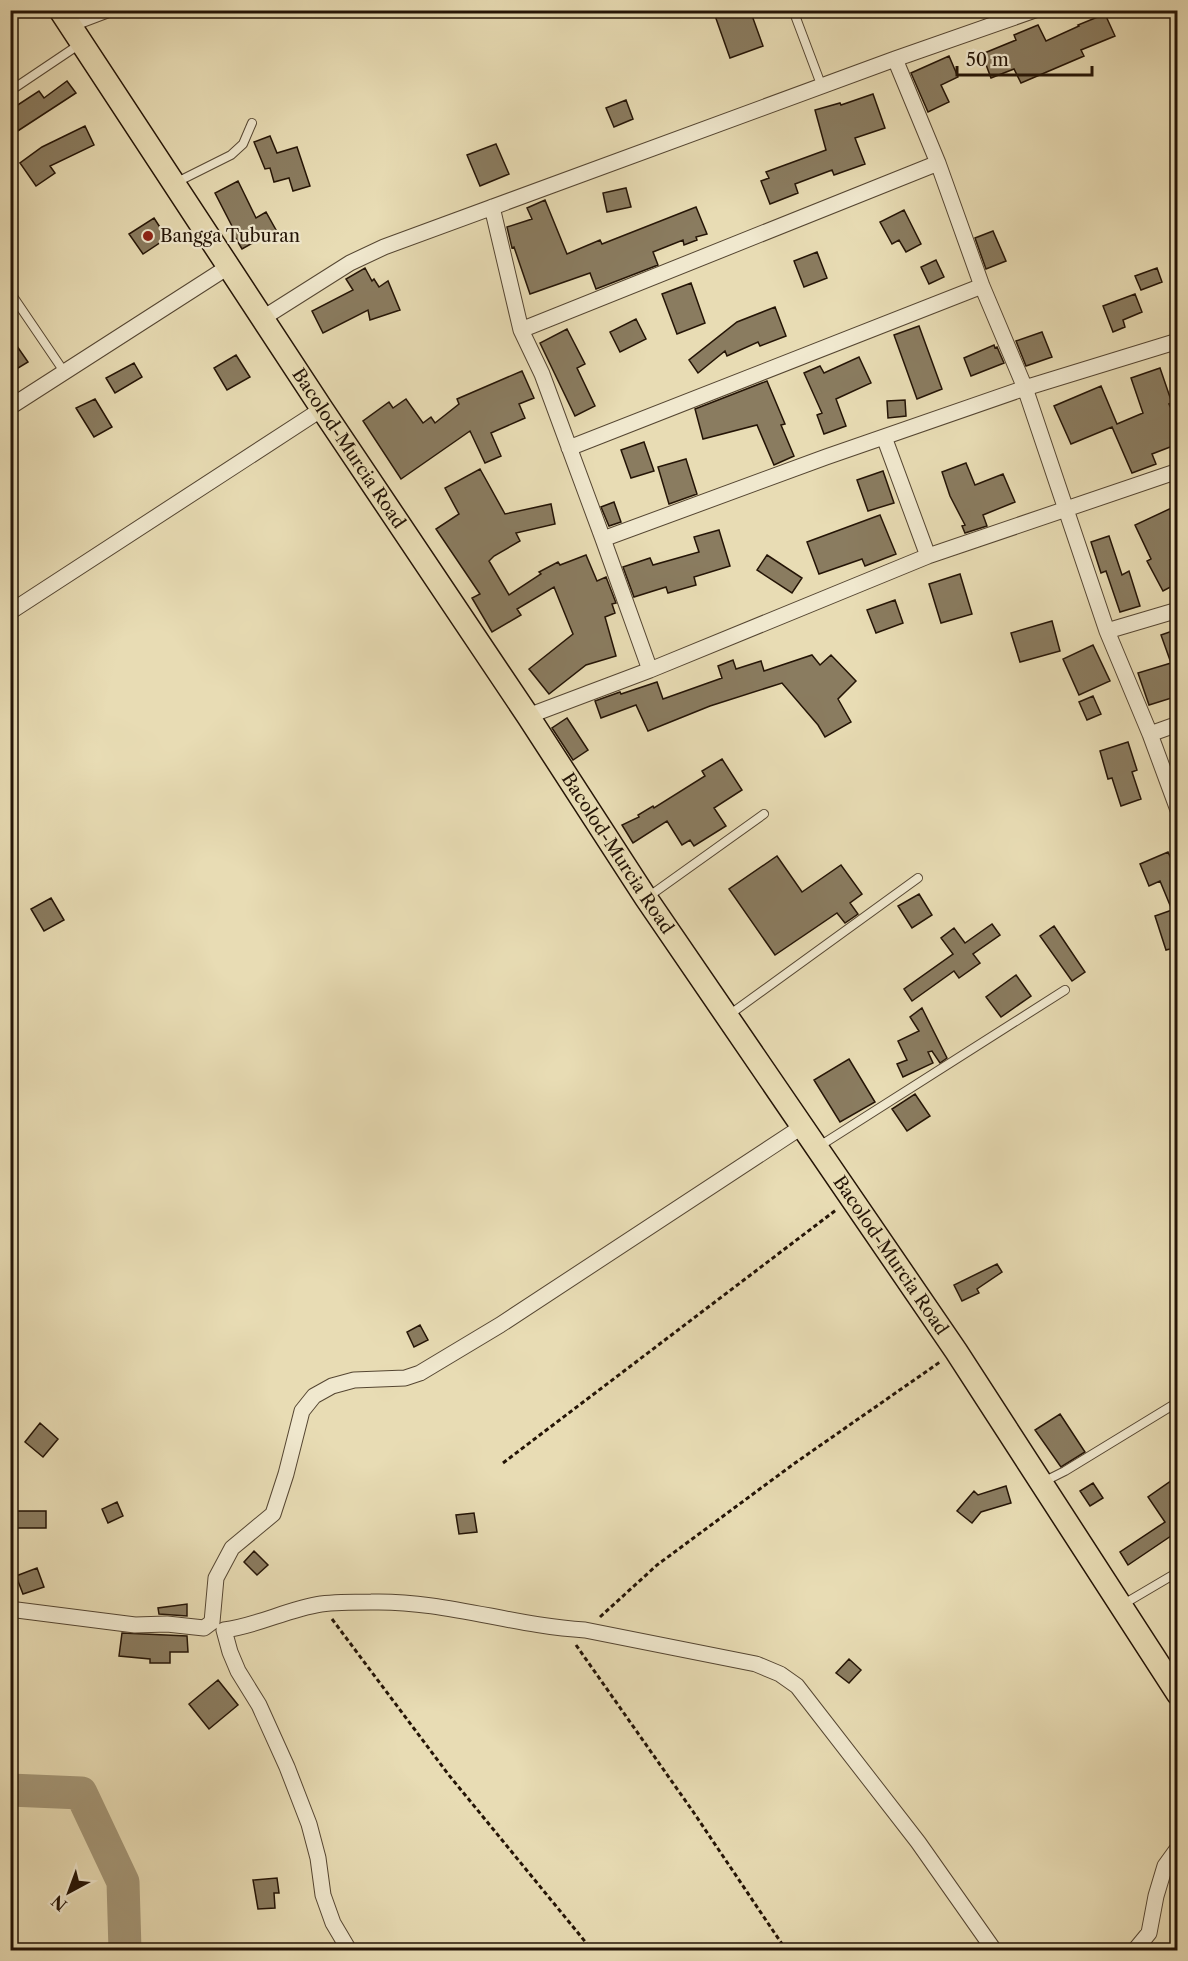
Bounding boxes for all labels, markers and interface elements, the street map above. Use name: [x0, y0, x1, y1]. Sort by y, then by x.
scale bar: [957, 39, 1092, 77]
text: 50 m: [966, 49, 1009, 71]
place label: Bangga Tuburan: [160, 225, 300, 247]
marker: Bangga Tuburan: [141, 229, 155, 243]
street label: Bacolod-Murcia Road: [287, 364, 410, 533]
street label: Bacolod-Murcia Road: [557, 769, 678, 938]
street label: Bacolod-Murcia Road: [828, 1172, 953, 1339]
north arrow: [39, 1862, 99, 1922]
text: N: [47, 1891, 71, 1915]

